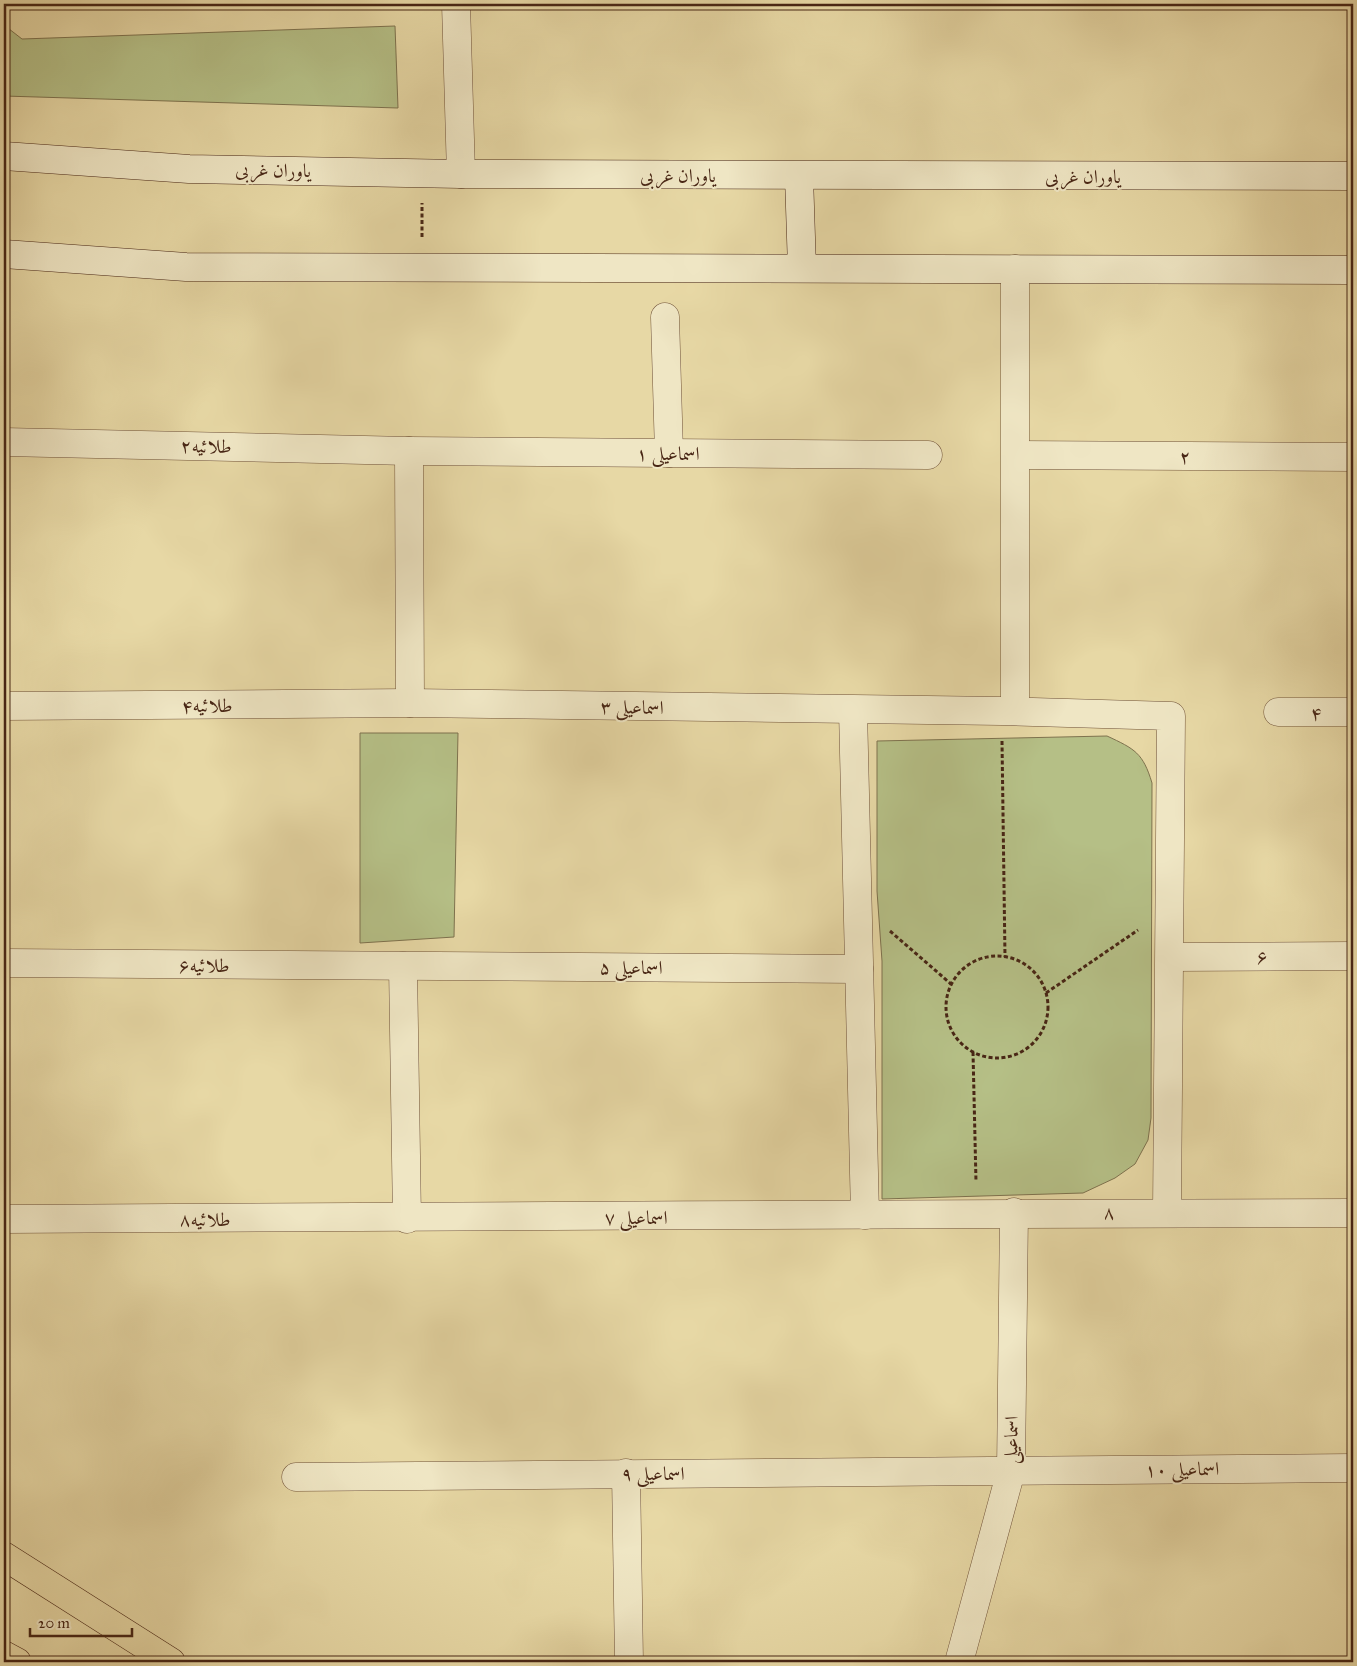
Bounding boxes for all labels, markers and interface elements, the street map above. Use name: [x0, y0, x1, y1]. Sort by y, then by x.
street label: یاوران غربی: [235, 158, 313, 185]
street label: یاوران غربی: [640, 164, 717, 190]
street label: یاوران غربی: [1045, 165, 1122, 191]
street label: طلائیه۲: [180, 434, 232, 458]
street label: اسماعیلی ۱: [636, 442, 700, 468]
street label: ۲: [1179, 445, 1191, 468]
street label: طلائیه۴: [181, 694, 233, 717]
street label: اسماعیلی ۳: [600, 695, 664, 722]
street label: ۴: [1310, 701, 1322, 724]
street label: ۶: [1256, 945, 1268, 968]
street label: طلائیه۶: [178, 954, 230, 977]
street label: اسماعیلی ۵: [599, 956, 663, 982]
street label: ۸: [1103, 1201, 1115, 1224]
street label: اسماعیلی ۷: [604, 1206, 668, 1232]
street label: طلائیه۸: [179, 1208, 231, 1231]
street label: اسماعیلی: [999, 1416, 1026, 1464]
street label: اسماعیلی ۱۰: [1145, 1457, 1219, 1484]
street label: اسماعیلی ۹: [621, 1462, 685, 1488]
scale bar: [30, 1606, 132, 1638]
text: 20 m: [38, 1614, 70, 1632]

